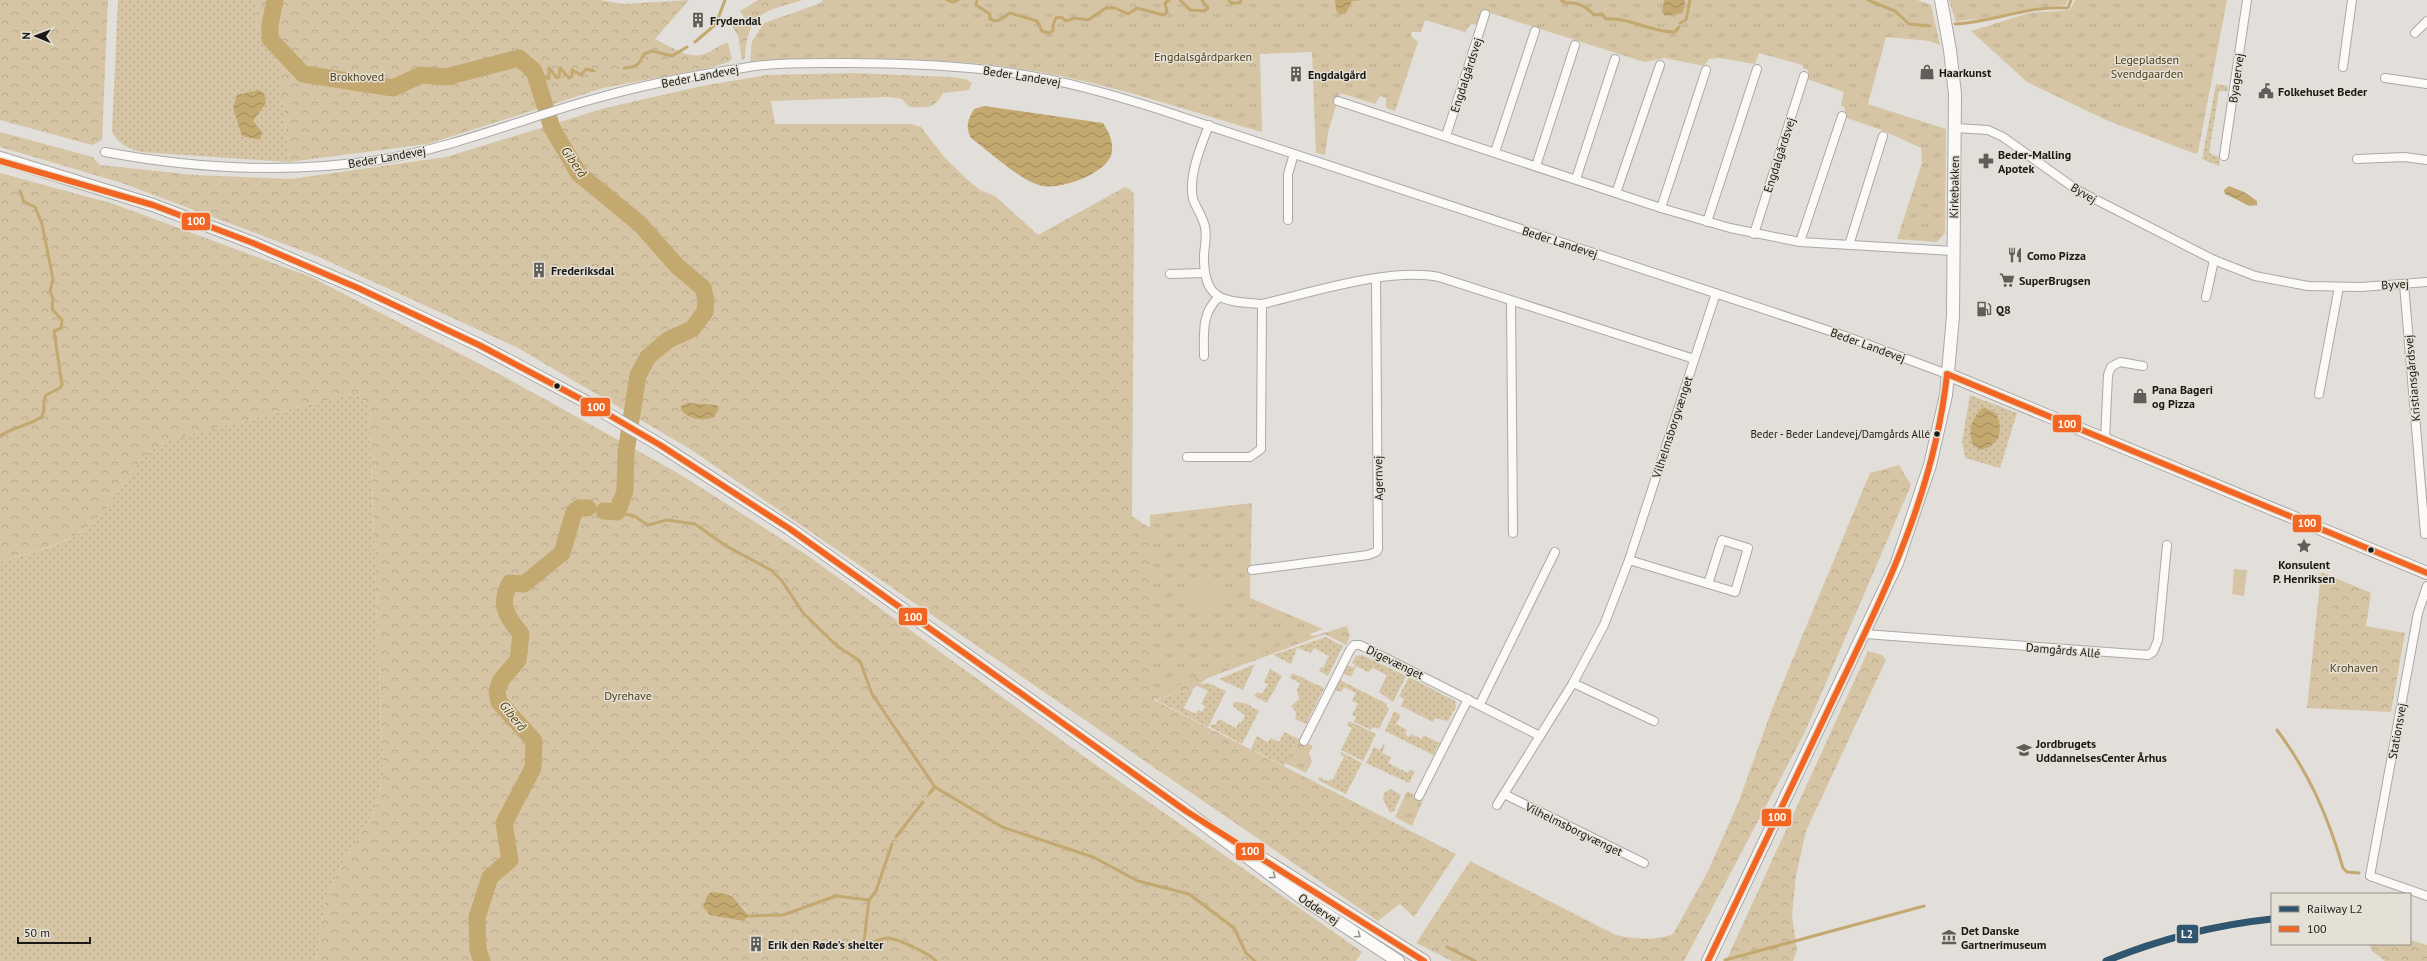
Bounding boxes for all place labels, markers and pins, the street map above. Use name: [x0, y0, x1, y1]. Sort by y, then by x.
building icon: Frydendal: [689, 11, 707, 29]
place label: Frydendal: [710, 13, 762, 28]
shop icon: Haarkunst: [1918, 63, 1936, 81]
building icon: Engdalgård: [1287, 65, 1305, 83]
place label: Haarkunst: [1939, 65, 1992, 80]
place label: Engdalgård: [1308, 67, 1366, 82]
public building icon: Folkehuset Beder: [2257, 82, 2275, 100]
place label: Folkehuset Beder: [2278, 84, 2368, 99]
place label: Beder-Malling Apotek: [1998, 147, 2071, 176]
pharmacy icon: Beder-Malling Apotek: [1977, 152, 1995, 170]
restaurant icon: Como Pizza: [2006, 246, 2024, 264]
place label: Como Pizza: [2027, 248, 2086, 263]
building icon: Frederiksdal: [530, 261, 548, 279]
place label: Frederiksdal: [551, 263, 615, 278]
supermarket icon: SuperBrugsen: [1998, 271, 2016, 289]
place label: SuperBrugsen: [2019, 273, 2091, 288]
fuel station icon: Q8: [1975, 300, 1993, 318]
place label: Q8: [1996, 302, 2011, 317]
unlabelled marker: [552, 381, 562, 391]
place label: Pana Bageri og Pizza: [2152, 382, 2213, 411]
shop icon: Pana Bageri og Pizza: [2131, 387, 2149, 405]
place label: Beder - Beder Landevej/Damgårds Allé: [1750, 427, 1930, 441]
marker: Beder - Beder Landevej/Damgårds Allé: [1932, 429, 1942, 439]
place icon: Konsulent P. Henriksen: [2295, 537, 2313, 555]
unlabelled marker: [2366, 545, 2376, 555]
place label: Konsulent P. Henriksen: [2273, 557, 2335, 586]
place label: Jordbrugets UddannelsesCenter Århus: [2035, 736, 2167, 765]
school or university icon: Jordbrugets UddannelsesCenter Århus: [2015, 741, 2033, 759]
place label: Det Danske Gartnerimuseum: [1961, 923, 2047, 952]
museum icon: Det Danske Gartnerimuseum: [1940, 928, 1958, 946]
building icon: Erik den Røde's shelter: [747, 935, 765, 953]
place label: Erik den Røde's shelter: [768, 937, 884, 952]

